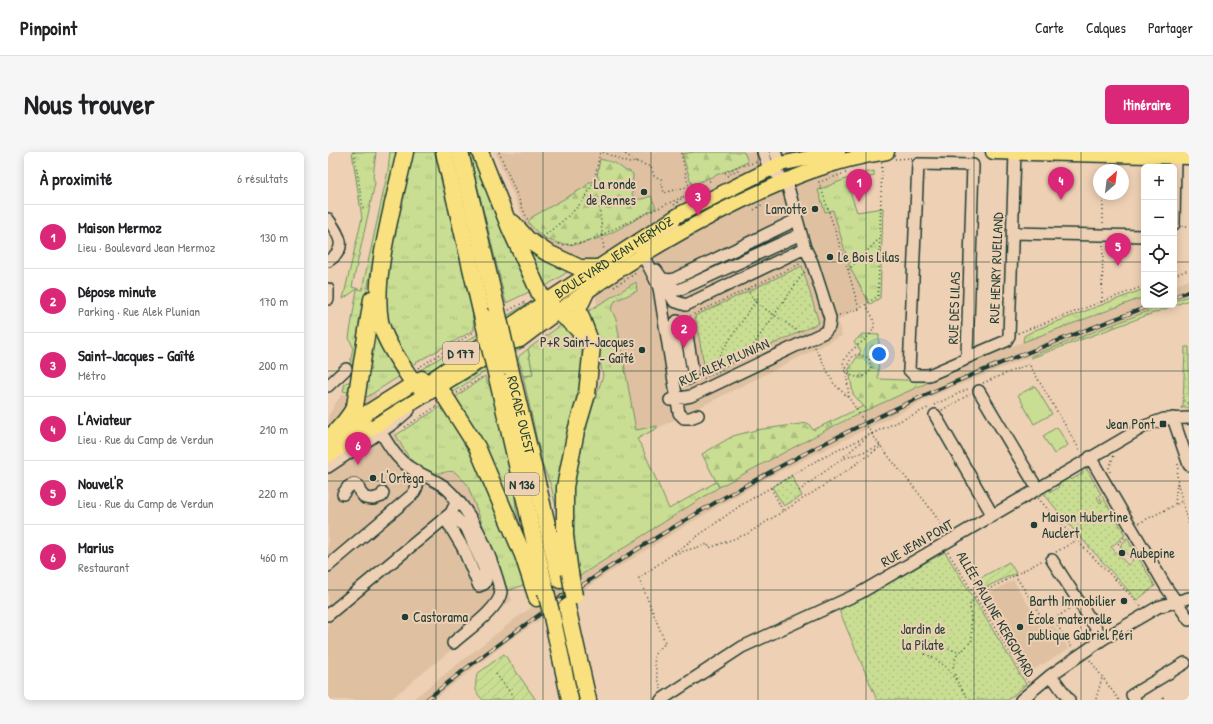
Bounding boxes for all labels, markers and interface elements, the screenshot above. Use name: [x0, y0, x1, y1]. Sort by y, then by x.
text: Pinpoint: [20, 15, 77, 41]
text: Carte: [1035, 18, 1064, 37]
text: Calques: [1086, 18, 1126, 37]
text: Partager: [1148, 18, 1193, 37]
text: Nous trouver: [24, 85, 155, 123]
button: Itinéraire: [1105, 85, 1189, 124]
north arrow: [1093, 164, 1129, 200]
map controls: [1141, 164, 1177, 308]
button: +: [1141, 164, 1177, 200]
text: À proximité: [40, 167, 112, 190]
pin: 4: [1048, 167, 1074, 200]
text: 6 résultats: [237, 169, 288, 187]
pin: 1: [846, 169, 872, 202]
place label: La ronde de Rennes: [586, 174, 636, 209]
pin: 3: [685, 183, 711, 216]
marker: La ronde de Rennes: [639, 187, 649, 197]
place label: Lamotte: [766, 199, 807, 218]
button: −: [1141, 200, 1177, 236]
marker: Lamotte: [810, 204, 820, 214]
street label: BOULEVARD JEAN MERMOZ: [550, 211, 676, 302]
street label: RUE HENRY RUELLAND: [984, 212, 1007, 324]
text: Maison Mermoz: [78, 217, 162, 238]
text: 1: [51, 228, 55, 246]
text: 130 m: [260, 228, 288, 246]
pin: 5: [1105, 233, 1131, 266]
button: locate: [1141, 236, 1177, 272]
text: Lieu · Boulevard Jean Mermoz: [78, 238, 215, 256]
place label: Le Bois Lilas: [838, 247, 899, 266]
marker: Le Bois Lilas: [825, 252, 835, 262]
street label: RUE DES LILAS: [943, 271, 964, 345]
button: layers: [1141, 272, 1177, 308]
text: Dépose minute: [78, 281, 156, 302]
text: 2: [50, 292, 56, 310]
text: 170 m: [259, 292, 288, 310]
text: Parking · Rue Alek Plunian: [78, 302, 200, 320]
pin: 2: [671, 315, 697, 348]
place label: P+R Saint-Jacques - Gaîté: [540, 332, 634, 367]
street label: RUE ALEK PLUNIAN: [676, 333, 772, 390]
road number: D 177: [443, 342, 479, 364]
your location: [869, 344, 889, 364]
text: Saint-Jacques - Gaîté: [78, 345, 195, 366]
marker: P+R Saint-Jacques - Gaîté: [637, 345, 647, 355]
text: 3: [50, 356, 56, 374]
text: 200 m: [258, 356, 288, 374]
text: Métro: [78, 366, 106, 384]
street label: ROCADE OUEST: [503, 374, 540, 456]
text: L'Aviateur: [78, 409, 132, 430]
place label: Jean Pont: [1106, 414, 1155, 433]
marker: Jean Pont: [1158, 419, 1168, 429]
text: 4: [51, 420, 55, 438]
text: 210 m: [260, 420, 288, 438]
text: Lieu · Rue du Camp de Verdun: [78, 430, 214, 448]
pin: 6: [345, 432, 371, 465]
place label: L'Ortega: [381, 468, 424, 488]
text: Nouvel'R: [78, 473, 123, 494]
marker: L'Ortega: [368, 473, 378, 483]
road number: N 136: [505, 473, 539, 495]
text: 5: [50, 484, 56, 502]
text: 220 m: [258, 484, 288, 502]
text: Lieu · Rue du Camp de Verdun: [78, 494, 214, 512]
place label: Maison Hubertine Auclert: [1042, 507, 1129, 542]
street label: RUE JEAN PONT: [877, 514, 957, 571]
marker: Maison Hubertine Auclert: [1029, 520, 1039, 530]
text: Marius: [78, 537, 114, 558]
place label: Aubepine: [1130, 543, 1175, 563]
text: 6: [50, 548, 56, 566]
text: 460 m: [260, 548, 288, 566]
street label: ALLÉE PAULINE KERGOMARD: [953, 548, 1040, 680]
marker: Aubepine: [1117, 548, 1127, 558]
text: Restaurant: [78, 558, 129, 576]
place label: Barth Immobilier: [1029, 591, 1117, 610]
marker: Barth Immobilier: [1119, 596, 1129, 606]
place label: Castorama: [413, 607, 468, 626]
place label: École maternelle publique Gabriel Péri: [1028, 609, 1133, 645]
marker: Castorama: [400, 612, 410, 622]
park label: Jardin de la Pilate: [900, 619, 946, 654]
marker: École maternelle publique Gabriel Péri: [1015, 622, 1025, 632]

